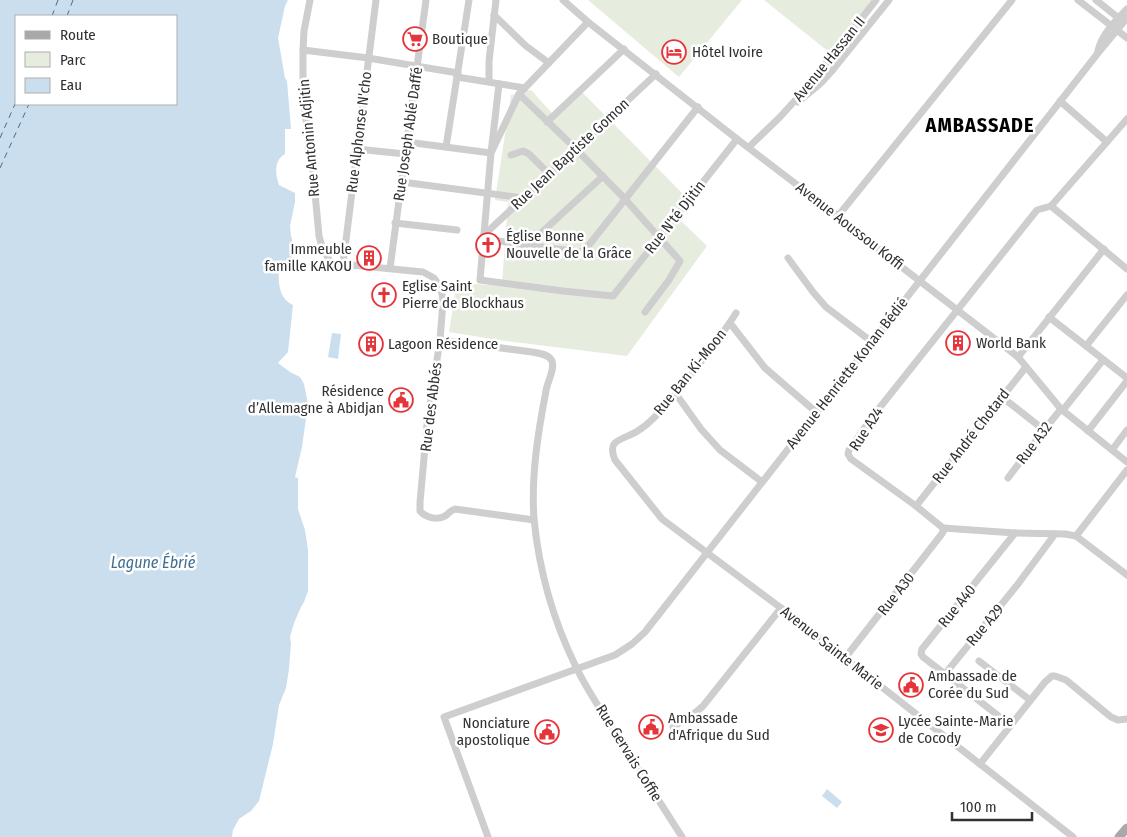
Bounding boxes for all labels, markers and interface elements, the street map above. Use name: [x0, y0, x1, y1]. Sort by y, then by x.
street label: Avenue Hassan II: [789, 13, 869, 105]
legend: [15, 15, 178, 105]
text: Route: [60, 26, 96, 44]
supermarket icon: Boutique: [402, 26, 428, 52]
place label: Boutique: [432, 30, 488, 48]
hotel icon: Hôtel Ivoire: [661, 39, 687, 65]
place label: Hôtel Ivoire: [692, 43, 763, 61]
text: Parc: [60, 51, 86, 69]
street label: Rue Joseph Ablé Daffé: [390, 66, 426, 202]
street label: Rue Alphonse N'cho: [343, 70, 375, 194]
text: Eau: [60, 76, 82, 94]
street label: Rue Antonin Adjitin: [295, 78, 323, 198]
street label: Rue Jean Baptiste Gomon: [507, 95, 633, 213]
district label: AMBASSADE: [925, 113, 1034, 137]
street label: Rue N'té Djitin: [641, 177, 709, 257]
street label: Avenue Aoussou Koffi: [792, 178, 908, 274]
place label: Église Bonne Nouvelle de la Grâce: [506, 227, 632, 262]
church icon: Église Bonne Nouvelle de la Grâce: [475, 232, 501, 258]
place label: Immeuble famille KAKOU: [264, 240, 352, 275]
building icon: Immeuble famille KAKOU: [356, 245, 382, 271]
place label: Eglise Saint Pierre de Blockhaus: [402, 277, 524, 312]
church icon: Eglise Saint Pierre de Blockhaus: [371, 282, 397, 308]
street label: Avenue Henriette Konan Bédié: [782, 294, 912, 452]
street label: Rue Ban Ki-Moon: [650, 325, 730, 419]
building icon: World Bank: [945, 330, 971, 356]
building icon: Lagoon Résidence: [358, 331, 384, 357]
place label: World Bank: [976, 334, 1046, 352]
place label: Lagoon Résidence: [388, 335, 498, 353]
street label: Rue des Abbés: [417, 361, 445, 453]
place label: Résidence d’Allemagne à Abidjan: [248, 382, 384, 417]
street label: Rue André Chotard: [929, 385, 1013, 487]
public building icon: Résidence d’Allemagne à Abidjan: [388, 387, 414, 413]
street label: Rue A24: [845, 404, 887, 454]
street label: Rue A32: [1012, 418, 1056, 468]
water label: Lagune Ébrié: [111, 552, 196, 572]
street label: Rue A30: [874, 569, 918, 619]
street label: Rue A40: [934, 581, 980, 631]
street label: Rue A29: [962, 601, 1008, 649]
street label: Avenue Sainte Marie: [777, 602, 887, 694]
place label: Ambassade de Corée du Sud: [928, 667, 1017, 702]
public building icon: Ambassade de Corée du Sud: [898, 672, 924, 698]
street label: Rue Gervais Coffie: [592, 701, 666, 805]
place label: Ambassade d'Afrique du Sud: [668, 709, 770, 744]
place label: Lycée Sainte-Marie de Cocody: [898, 712, 1013, 747]
place label: Nonciature apostolique: [457, 714, 530, 749]
public building icon: Ambassade d'Afrique du Sud: [638, 714, 664, 740]
school or university icon: Lycée Sainte-Marie de Cocody: [868, 717, 894, 743]
public building icon: Nonciature apostolique: [534, 719, 560, 745]
scale bar: [952, 790, 1032, 822]
text: 100 m: [960, 798, 997, 816]

